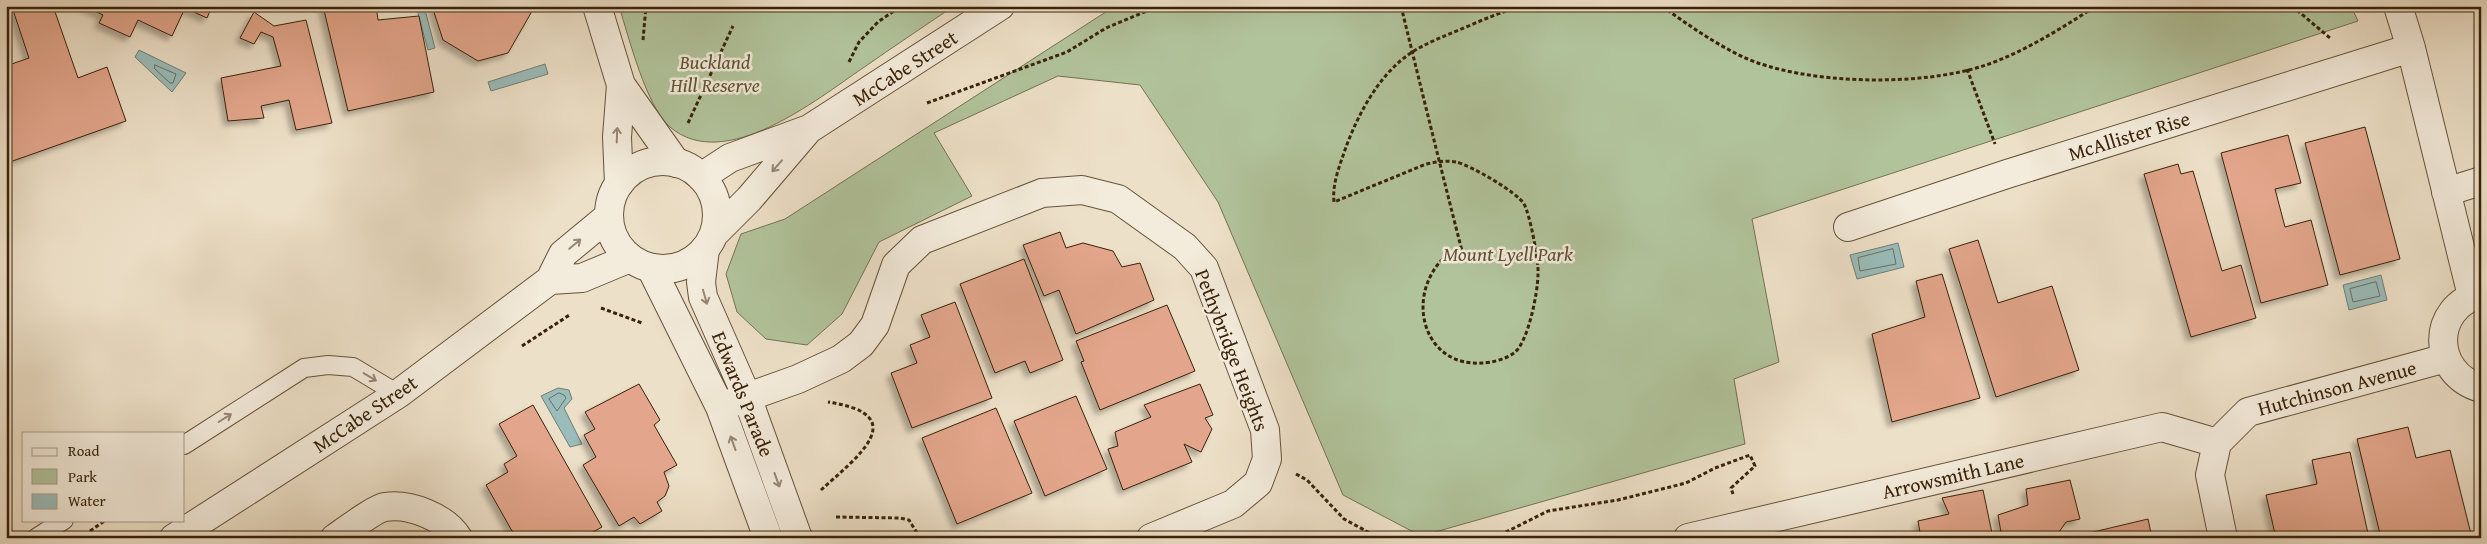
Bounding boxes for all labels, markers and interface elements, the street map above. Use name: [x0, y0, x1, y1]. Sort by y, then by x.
street label: McCabe Street: [846, 23, 963, 113]
park label: Buckland Hill Reserve: [669, 47, 760, 99]
street label: McAllister Rise: [2064, 103, 2193, 168]
one-way arrow: [613, 128, 622, 144]
one-way arrow: [772, 159, 783, 172]
one-way arrow: [568, 239, 581, 250]
park label: Mount Lyell Park: [1443, 239, 1574, 268]
street label: Pethybridge Heights: [1188, 265, 1277, 435]
one-way arrow: [700, 289, 710, 305]
street label: Edwards Parade: [705, 327, 782, 461]
street label: Hutchinson Avenue: [2254, 352, 2419, 423]
street label: McCabe Street: [307, 368, 423, 459]
one-way arrow: [362, 373, 376, 383]
one-way arrow: [218, 413, 232, 424]
legend: [22, 432, 185, 522]
one-way arrow: [728, 435, 737, 451]
text: Road: [68, 440, 99, 461]
street label: Arrowsmith Lane: [1879, 445, 2027, 506]
text: Park: [68, 466, 97, 487]
one-way arrow: [773, 472, 782, 488]
text: Water: [68, 490, 106, 511]

